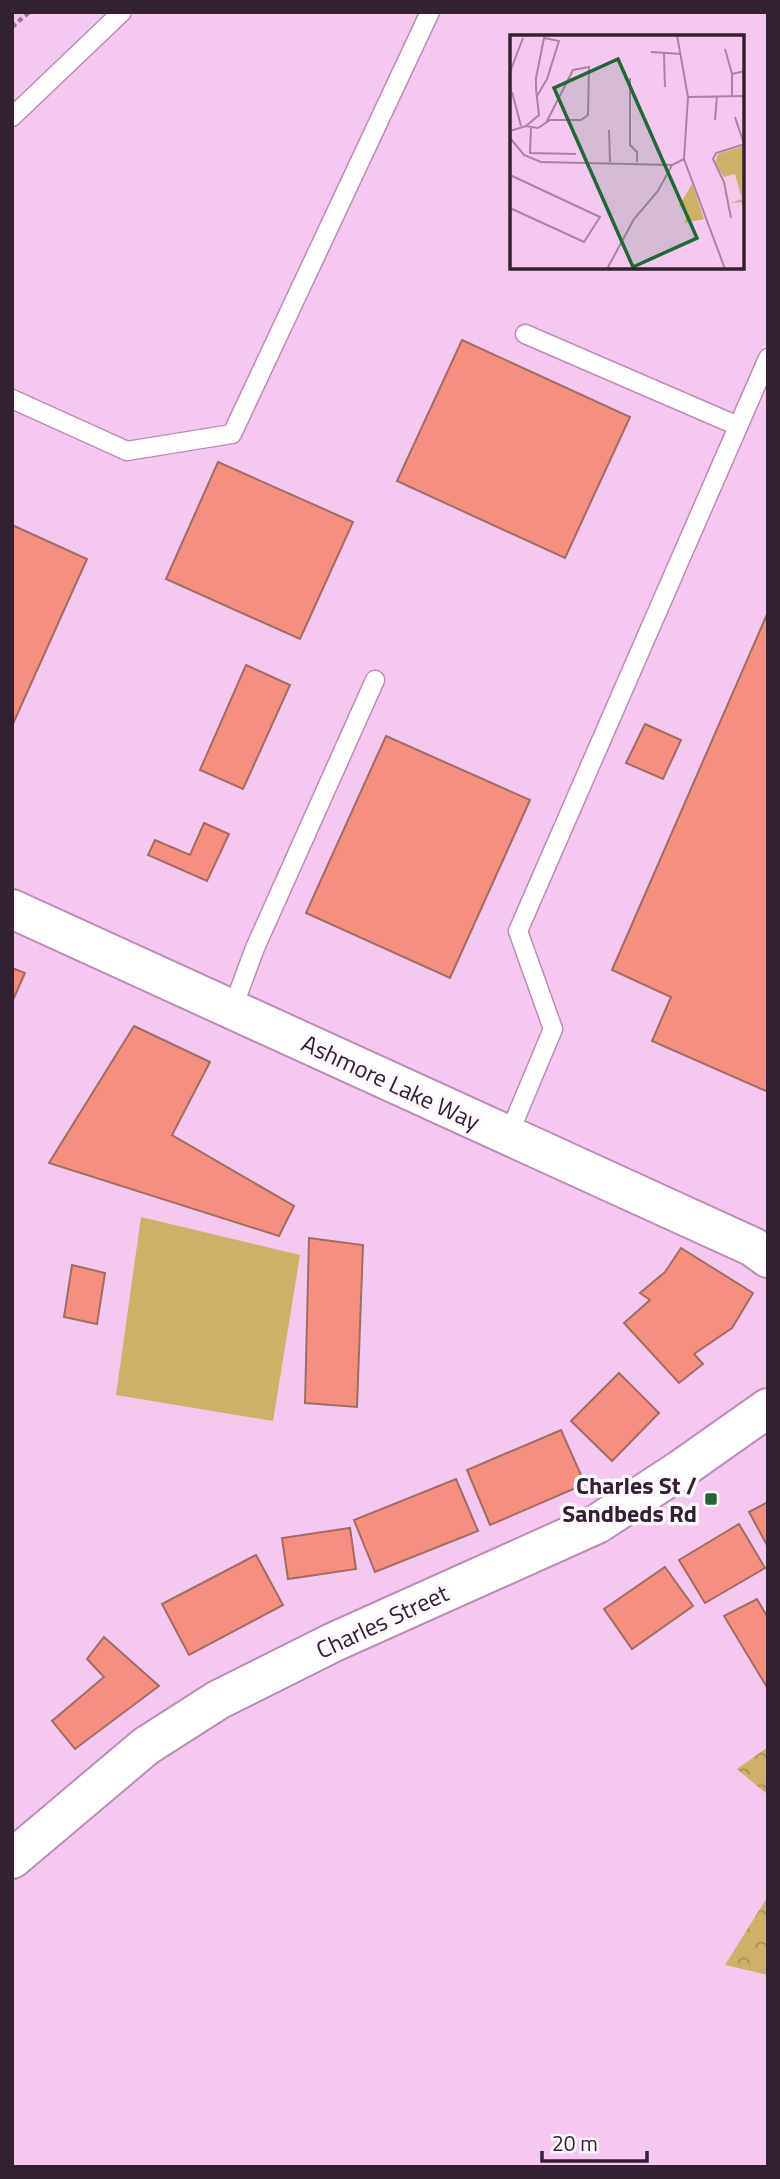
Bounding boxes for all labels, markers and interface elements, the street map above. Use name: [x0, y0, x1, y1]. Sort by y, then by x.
inset map: [510, 35, 745, 270]
street label: Ashmore Lake Way: [296, 1025, 486, 1139]
place label: Charles St / Sandbeds Rd: [562, 1467, 697, 1531]
marker: Charles St / Sandbeds Rd: [703, 1491, 719, 1507]
street label: Charles Street: [310, 1574, 455, 1667]
scale bar: [542, 2120, 647, 2164]
text: 20 m: [552, 2127, 598, 2159]

